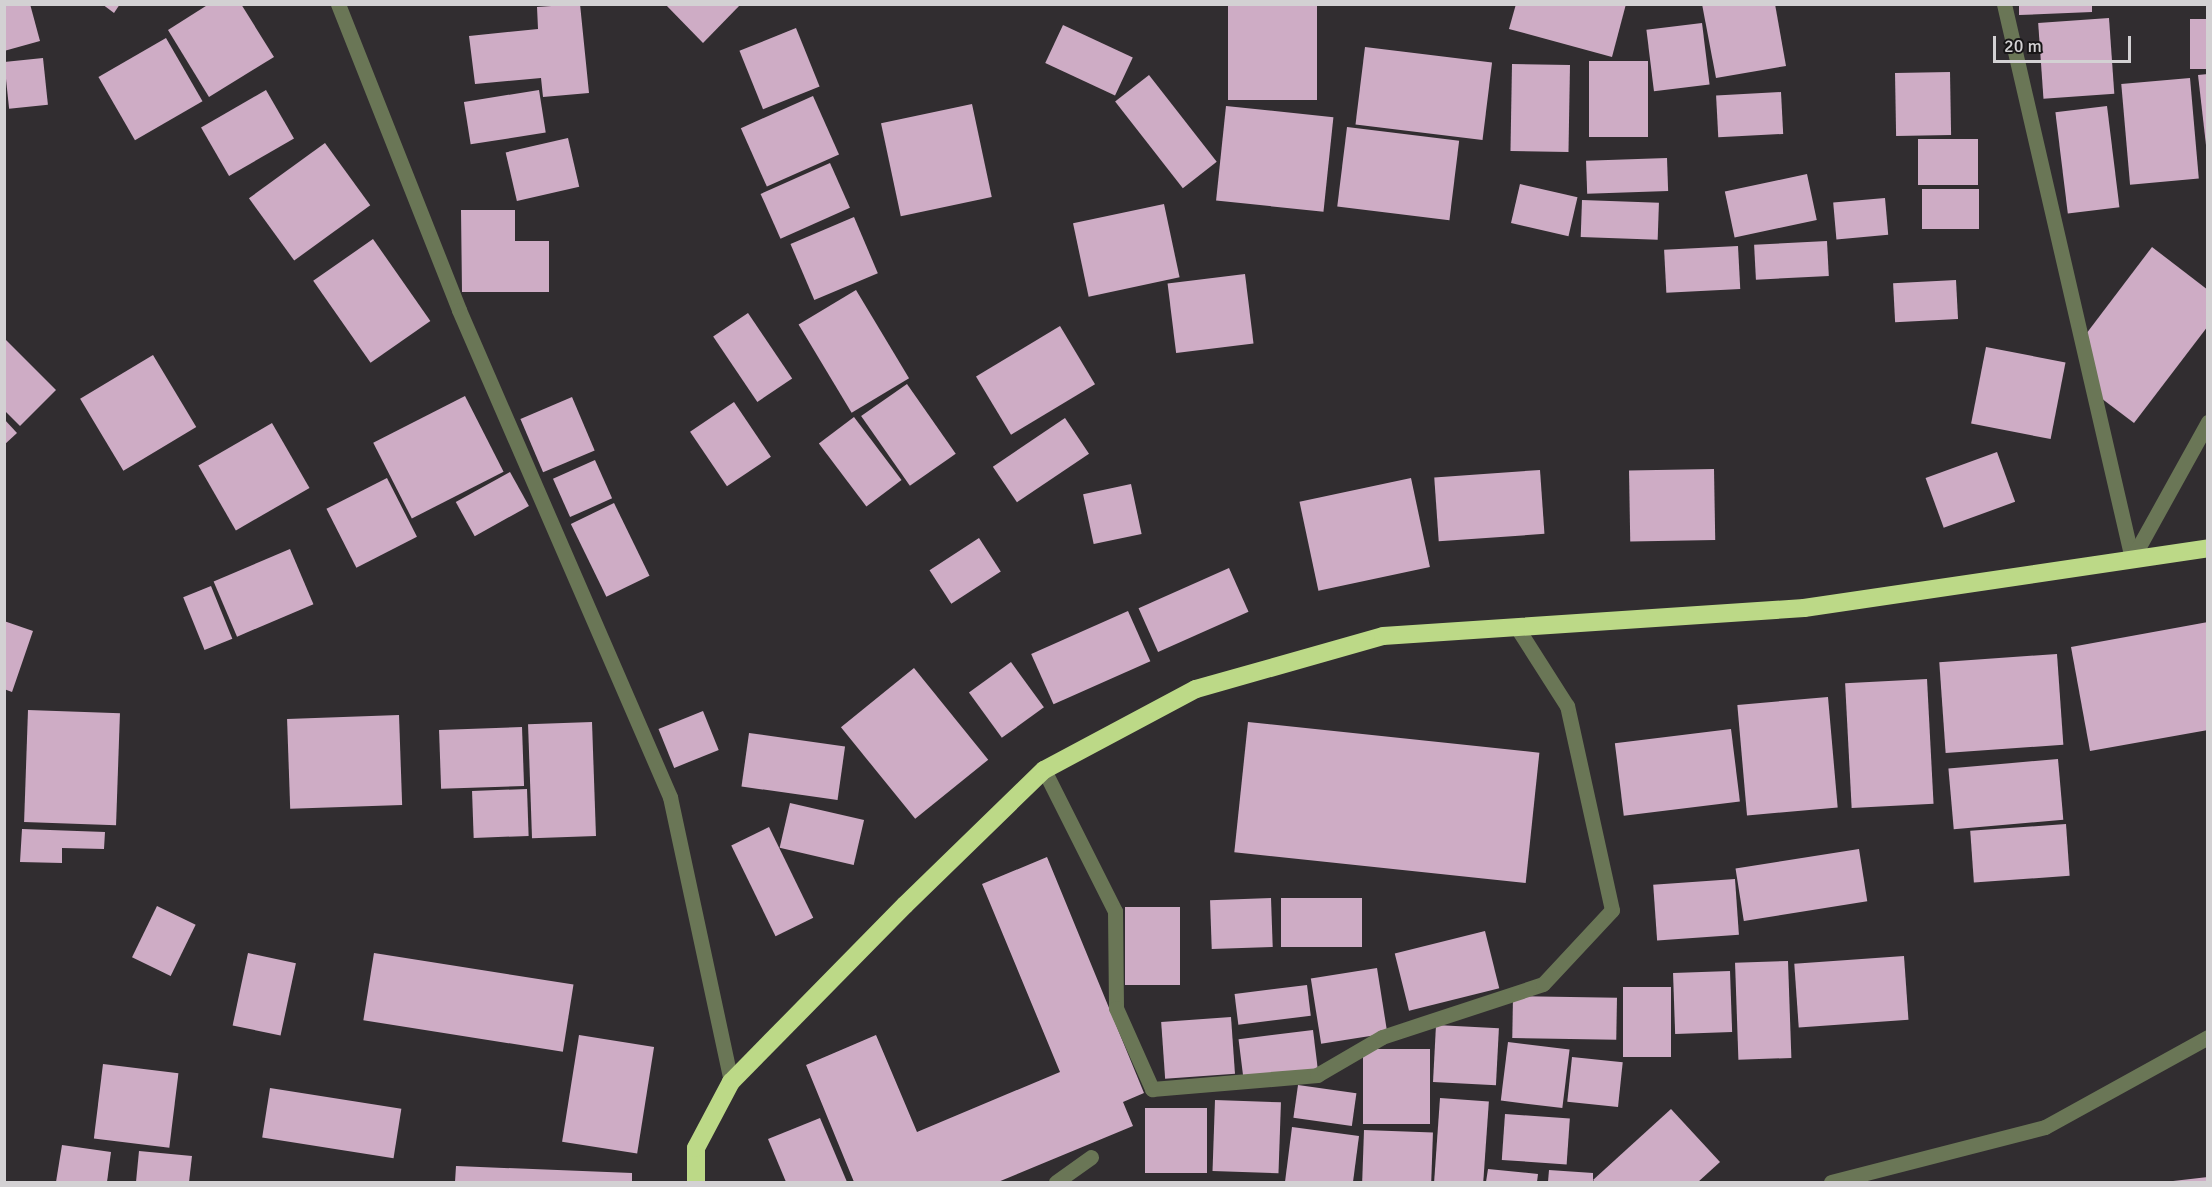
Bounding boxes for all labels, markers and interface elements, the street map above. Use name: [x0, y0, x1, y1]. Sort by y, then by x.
scale bar: [1996, 24, 2134, 62]
text: 20 m: [2004, 35, 2042, 57]

